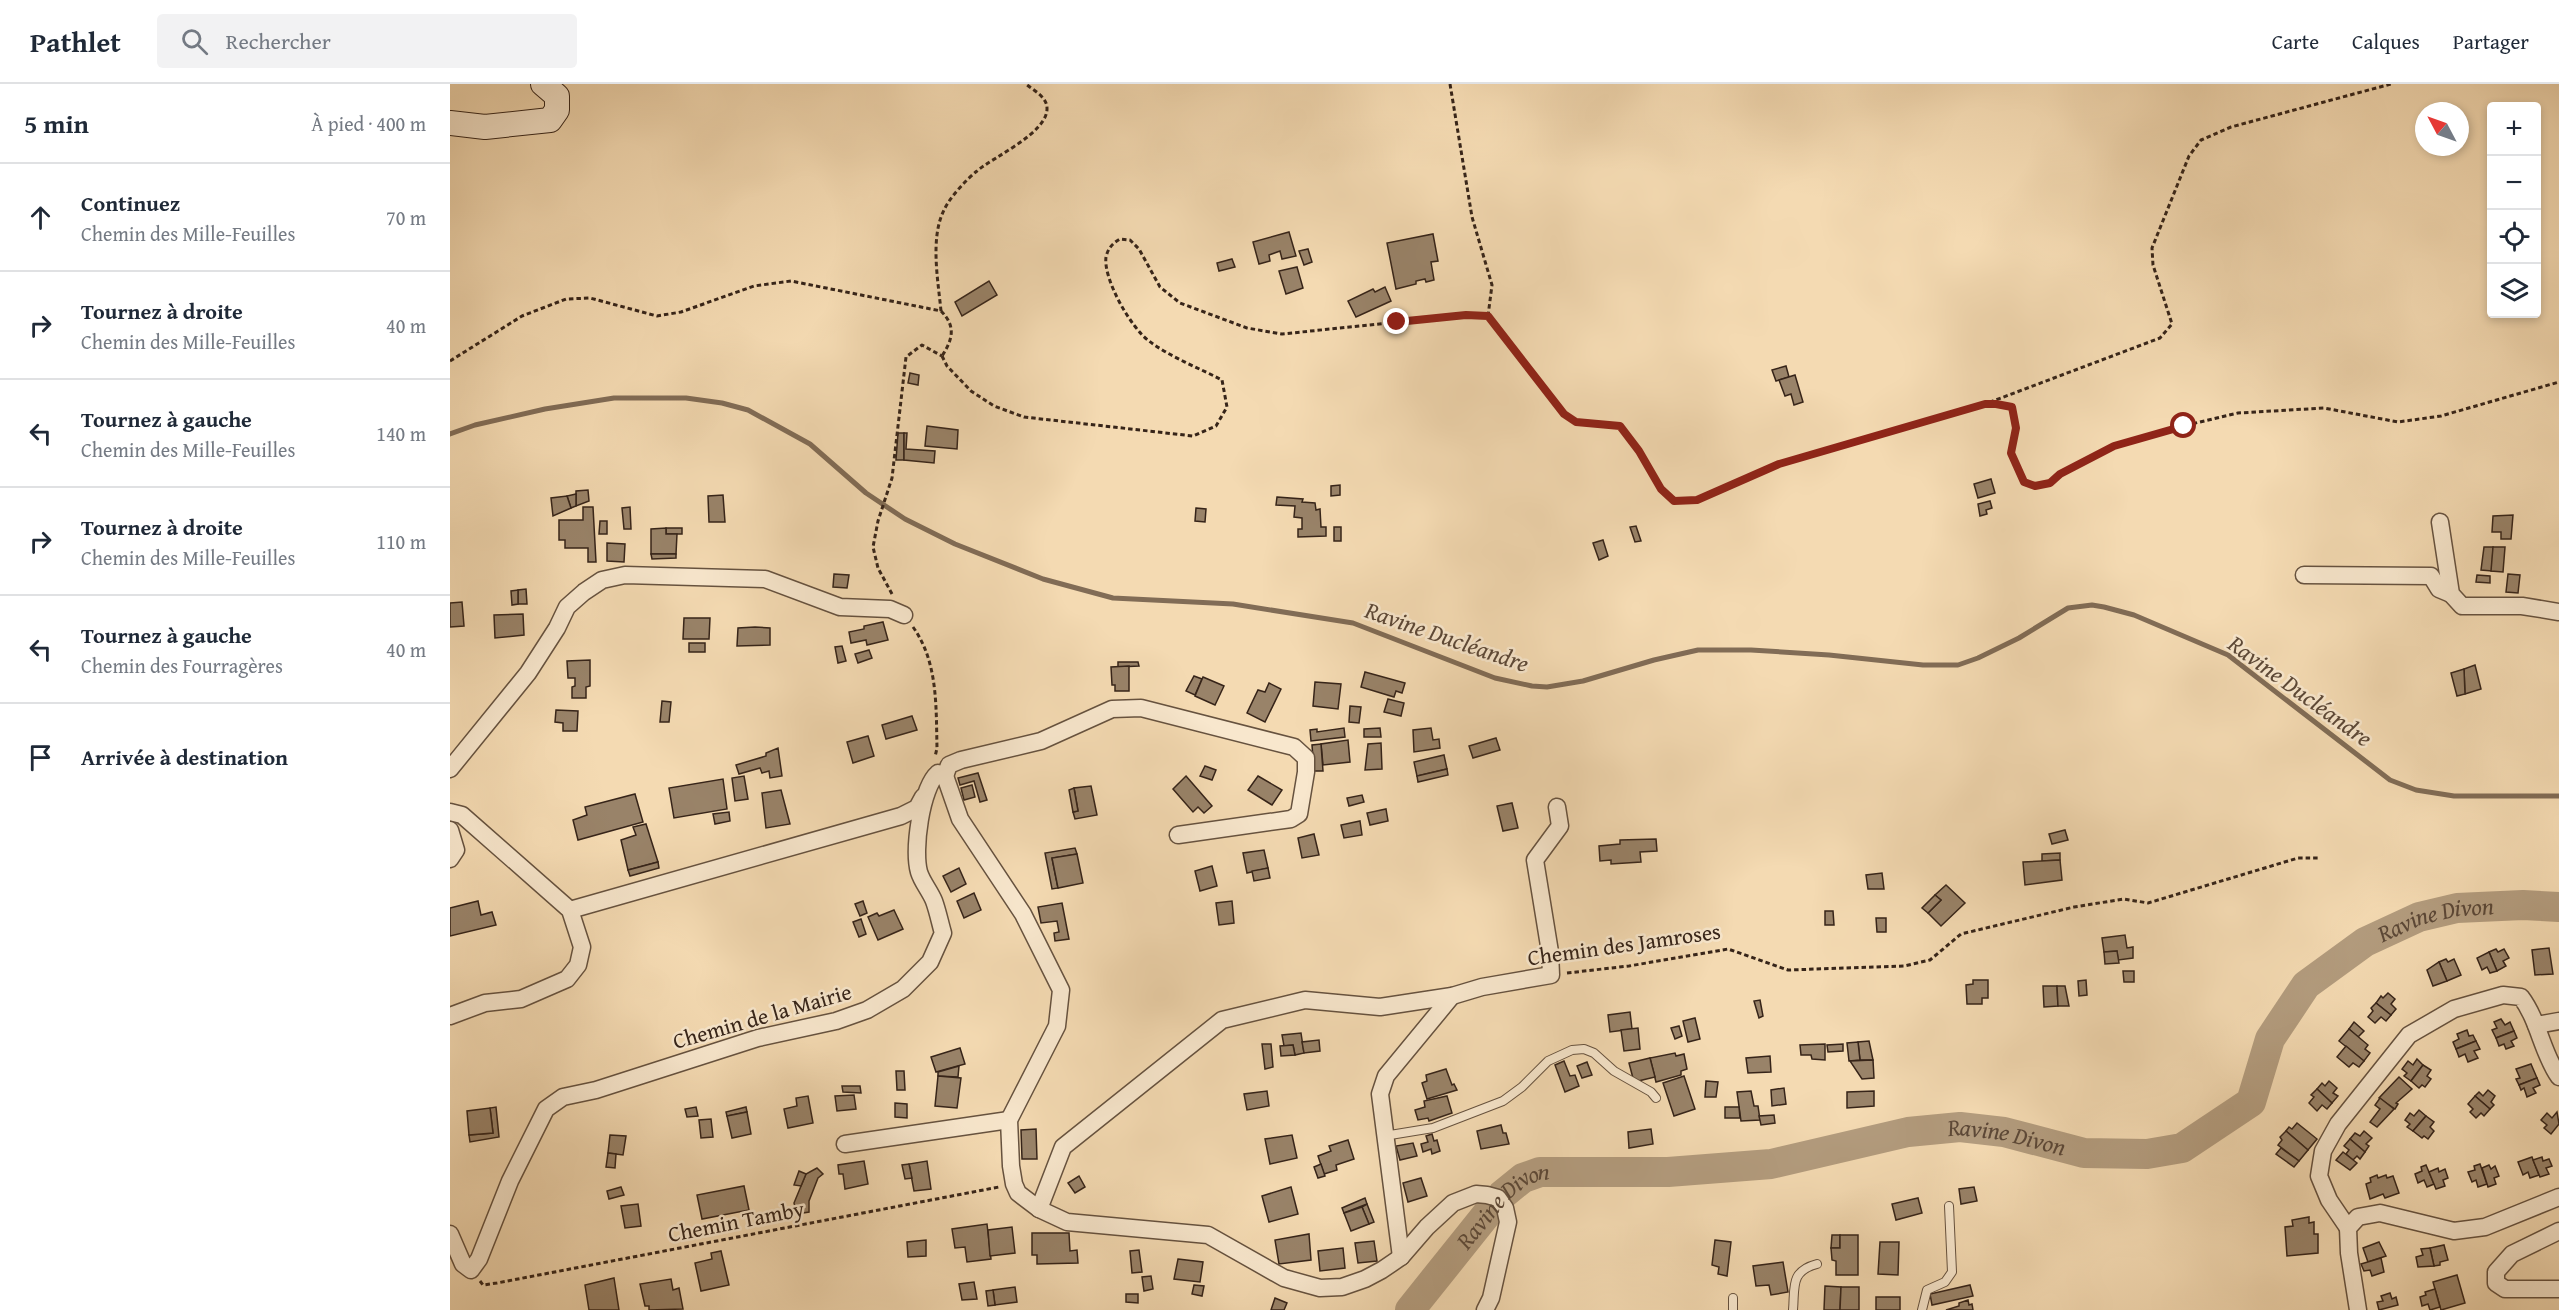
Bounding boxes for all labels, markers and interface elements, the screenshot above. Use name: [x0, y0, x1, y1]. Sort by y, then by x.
search box: [157, 14, 577, 68]
text: Pathlet: [30, 21, 121, 62]
icon: search: [178, 25, 211, 58]
text: Rechercher: [226, 25, 331, 57]
text: Carte: [2272, 26, 2319, 57]
text: Calques: [2352, 26, 2420, 57]
text: Partager: [2453, 26, 2529, 57]
north arrow: [2415, 102, 2469, 156]
map controls: [2487, 102, 2541, 318]
button: +: [2487, 102, 2541, 156]
text: 5 min: [24, 104, 89, 143]
text: À pied · 400 m: [311, 109, 426, 138]
button: −: [2487, 156, 2541, 210]
text: Continuez: [81, 187, 180, 219]
icon: ahead: [24, 201, 57, 234]
text: 70 m: [386, 203, 426, 232]
button: locate: [2487, 210, 2541, 264]
text: Chemin des Mille-Feuilles: [81, 219, 295, 248]
button: layers: [2487, 264, 2541, 318]
text: Tournez à droite: [81, 295, 243, 327]
route end: [1383, 308, 1409, 334]
icon: right: [24, 309, 57, 342]
text: 40 m: [386, 311, 426, 340]
text: Chemin des Mille-Feuilles: [81, 327, 295, 356]
text: Tournez à gauche: [81, 403, 252, 435]
route start: [2170, 412, 2196, 438]
icon: left: [24, 417, 57, 450]
text: 140 m: [376, 419, 426, 448]
text: Chemin des Mille-Feuilles: [81, 435, 295, 464]
text: Tournez à droite: [81, 511, 243, 543]
icon: right: [24, 525, 57, 558]
text: 110 m: [376, 527, 426, 556]
text: Chemin des Mille-Feuilles: [81, 543, 295, 572]
water label: Ravine Ducléandre: [1360, 592, 1534, 681]
text: Tournez à gauche: [81, 619, 252, 651]
water label: Ravine Ducléandre: [2220, 626, 2380, 755]
icon: left: [24, 633, 57, 666]
text: 40 m: [386, 635, 426, 664]
text: Chemin des Fourragères: [81, 651, 283, 680]
icon: arrive: [24, 741, 57, 774]
text: Arrivée à destination: [81, 741, 288, 773]
water label: Ravine Divon: [2370, 888, 2495, 951]
street label: Chemin des Jamroses: [1525, 915, 1723, 973]
street label: Chemin de la Mairie: [669, 975, 855, 1057]
water label: Ravine Divon: [1945, 1109, 2070, 1164]
water label: Ravine Divon: [1447, 1154, 1550, 1257]
street label: Chemin Tamby: [665, 1192, 807, 1250]

